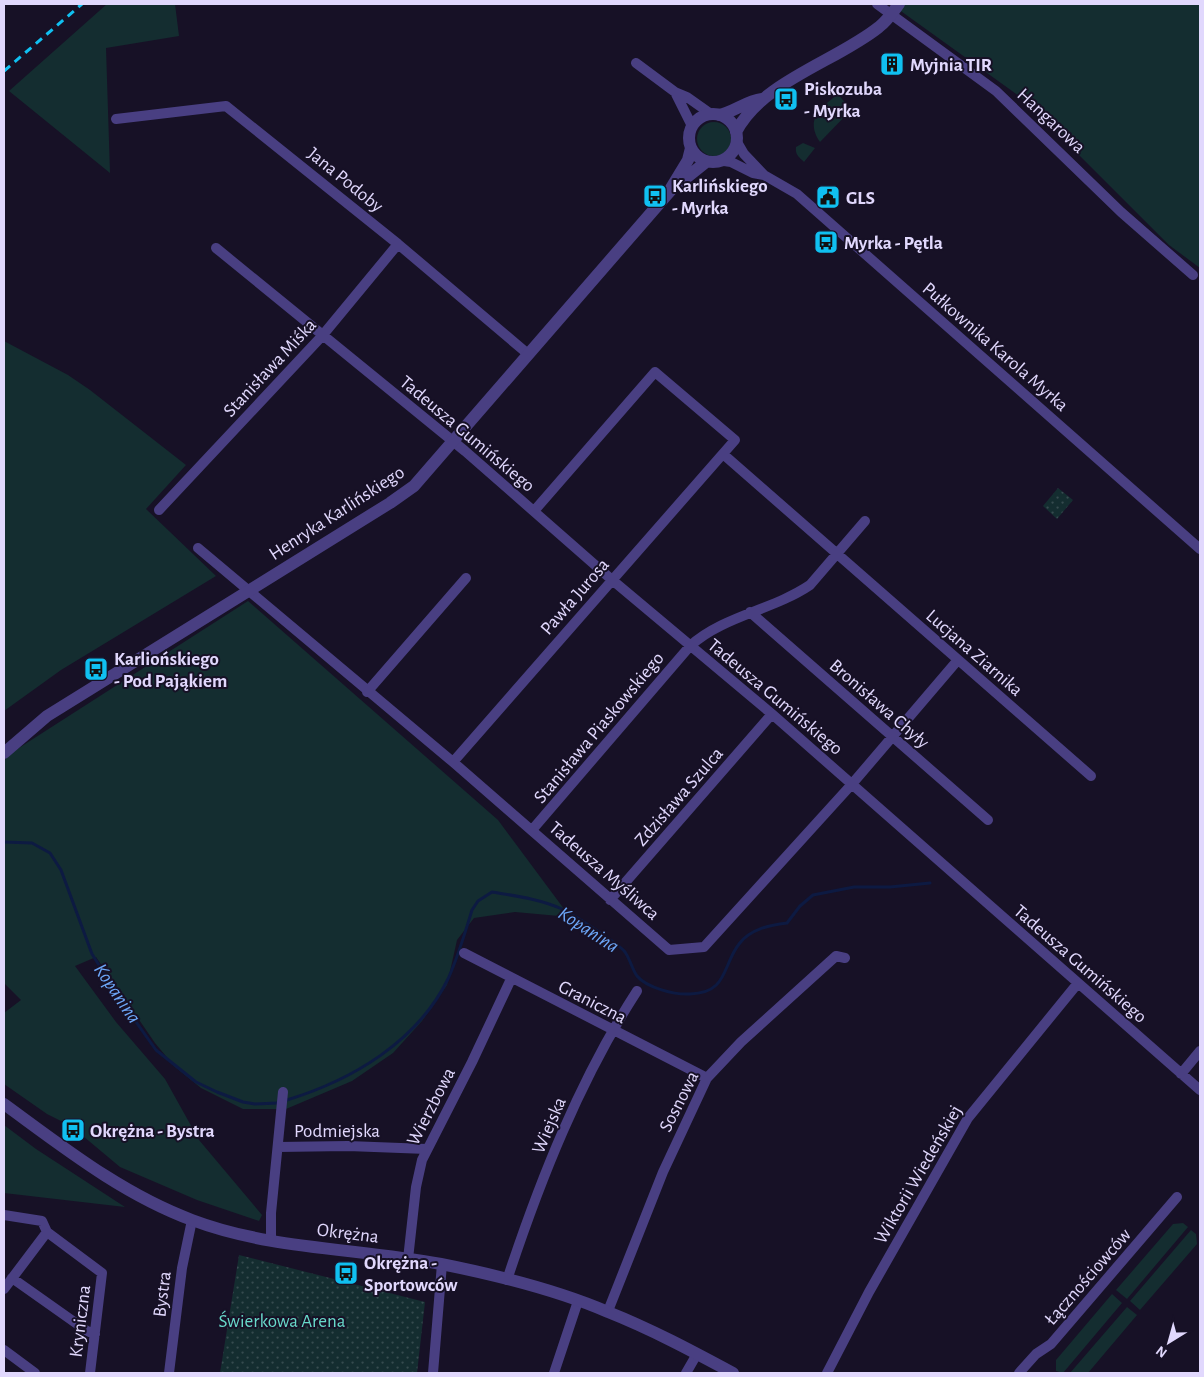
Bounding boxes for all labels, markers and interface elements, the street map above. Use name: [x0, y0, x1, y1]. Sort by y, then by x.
building icon: Myjnia TIR: [879, 51, 905, 77]
place label: Myjnia TIR: [910, 56, 992, 75]
place label: Piskozuba - Myrka: [804, 80, 882, 121]
street label: Hangarowa: [1013, 85, 1089, 157]
bus stop icon: Piskozuba - Myrka: [773, 86, 799, 112]
street label: Jana Podoby: [304, 144, 386, 216]
place label: Karlińskiego - Myrka: [672, 177, 768, 218]
bus stop icon: Karlińskiego - Myrka: [642, 183, 668, 209]
public building icon: GLS: [815, 184, 841, 210]
place label: GLS: [846, 189, 875, 208]
bus stop icon: Myrka - Pętla: [813, 229, 839, 255]
place label: Myrka - Pętla: [844, 234, 943, 253]
street label: Pułkownika Karola Myrka: [919, 279, 1072, 415]
street label: Stanisława Miśka: [220, 315, 320, 421]
street label: Tadeusza Gumińskiego: [396, 372, 538, 496]
street label: Henryka Karlińskiego: [266, 462, 408, 564]
street label: Pawła Jurosa: [537, 555, 613, 639]
street label: Lucjana Ziarnika: [922, 606, 1026, 700]
street label: Tadeusza Gumińskiego: [704, 635, 846, 759]
street label: Stanisława Piaskowskiego: [531, 649, 668, 807]
place label: Karliońskiego - Pod Pająkiem: [114, 650, 227, 691]
bus stop icon: Karliońskiego - Pod Pająkiem: [83, 656, 109, 682]
street label: Bronisława Chyły: [826, 656, 932, 752]
street label: Zdzisława Szulca: [631, 744, 727, 850]
street label: Tadeusza Myśliwca: [545, 818, 663, 924]
street label: Tadeusza Gumińskiego: [1010, 901, 1150, 1027]
water label: Kopanina: [555, 903, 622, 957]
water label: Kopanina: [90, 960, 144, 1027]
street label: Graniczna: [555, 977, 630, 1028]
street label: Wierzbowa: [404, 1065, 459, 1149]
street label: Sosnowa: [656, 1068, 703, 1135]
street label: Wiejska: [529, 1094, 570, 1157]
street label: Wiktorii Wiedeńskiej: [871, 1102, 966, 1247]
bus stop icon: Okrężna - Bystra: [60, 1117, 86, 1143]
place label: Okrężna - Bystra: [90, 1122, 215, 1141]
street label: Podmiejska: [294, 1122, 380, 1141]
street label: Okrężna: [316, 1220, 380, 1247]
street label: Łącznościowców: [1041, 1225, 1135, 1329]
place label: Okrężna - Sportowców: [364, 1254, 458, 1295]
bus stop icon: Okrężna - Sportowców: [333, 1260, 359, 1286]
street label: Bystra: [150, 1270, 175, 1318]
street label: Kryniczna: [67, 1284, 94, 1358]
park label: Świerkowa Arena: [219, 1310, 346, 1331]
north arrow: [1144, 1317, 1194, 1367]
text: N: [1154, 1343, 1170, 1360]

